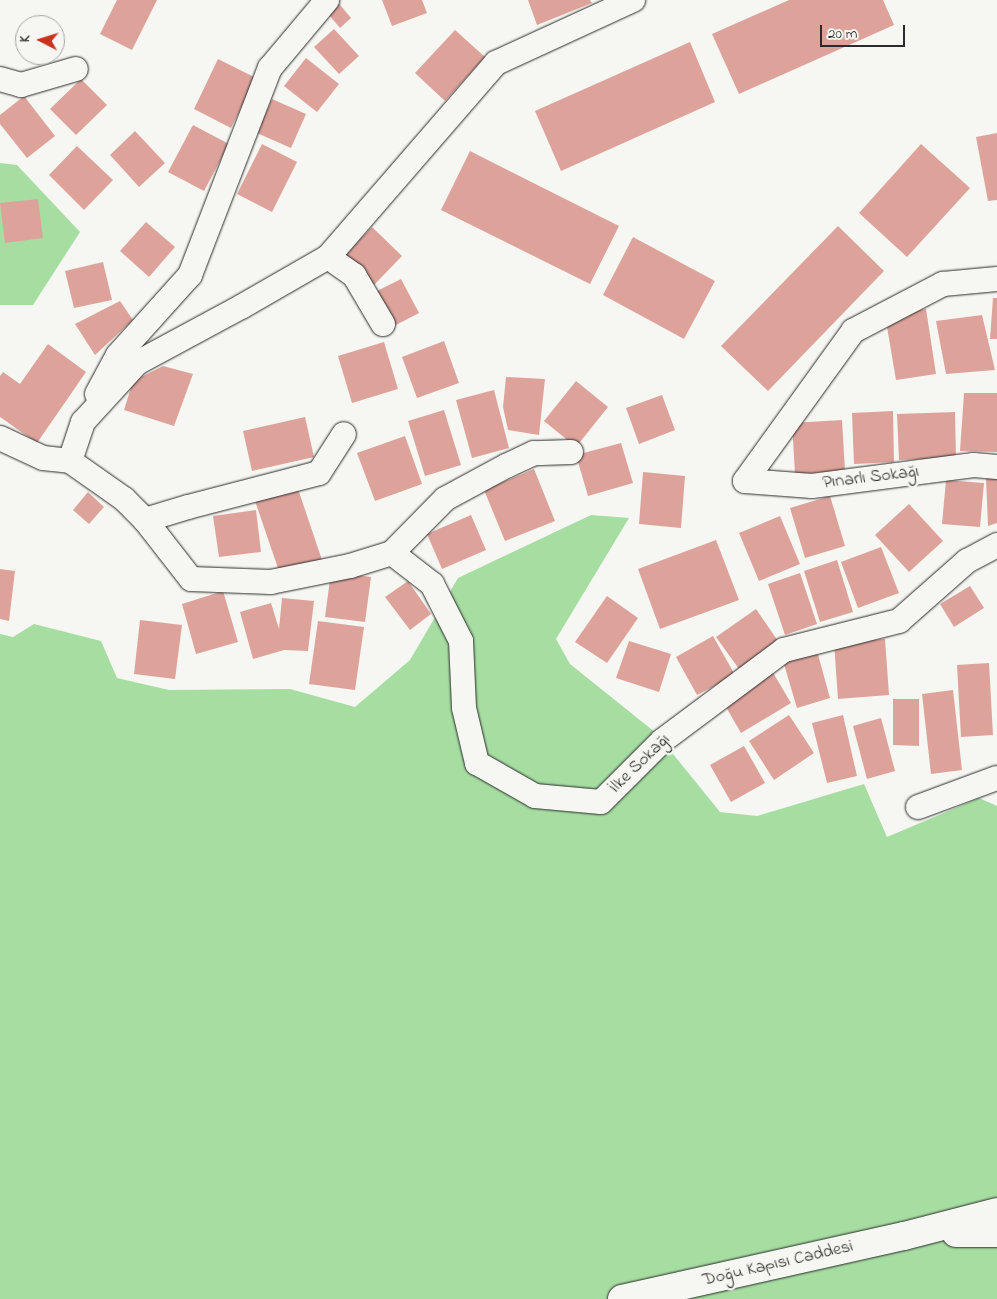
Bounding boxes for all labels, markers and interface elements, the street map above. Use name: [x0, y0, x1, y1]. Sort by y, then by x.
north arrow: [15, 15, 65, 65]
scale bar: [822, 15, 907, 47]
text: 20 m: [828, 23, 857, 45]
text: K: [15, 34, 36, 43]
street label: Pınarlı Sokağı: [822, 461, 920, 495]
street label: İlke Sokağı: [605, 729, 675, 799]
street label: Doğu Kapısı Caddesi: [700, 1236, 856, 1292]

